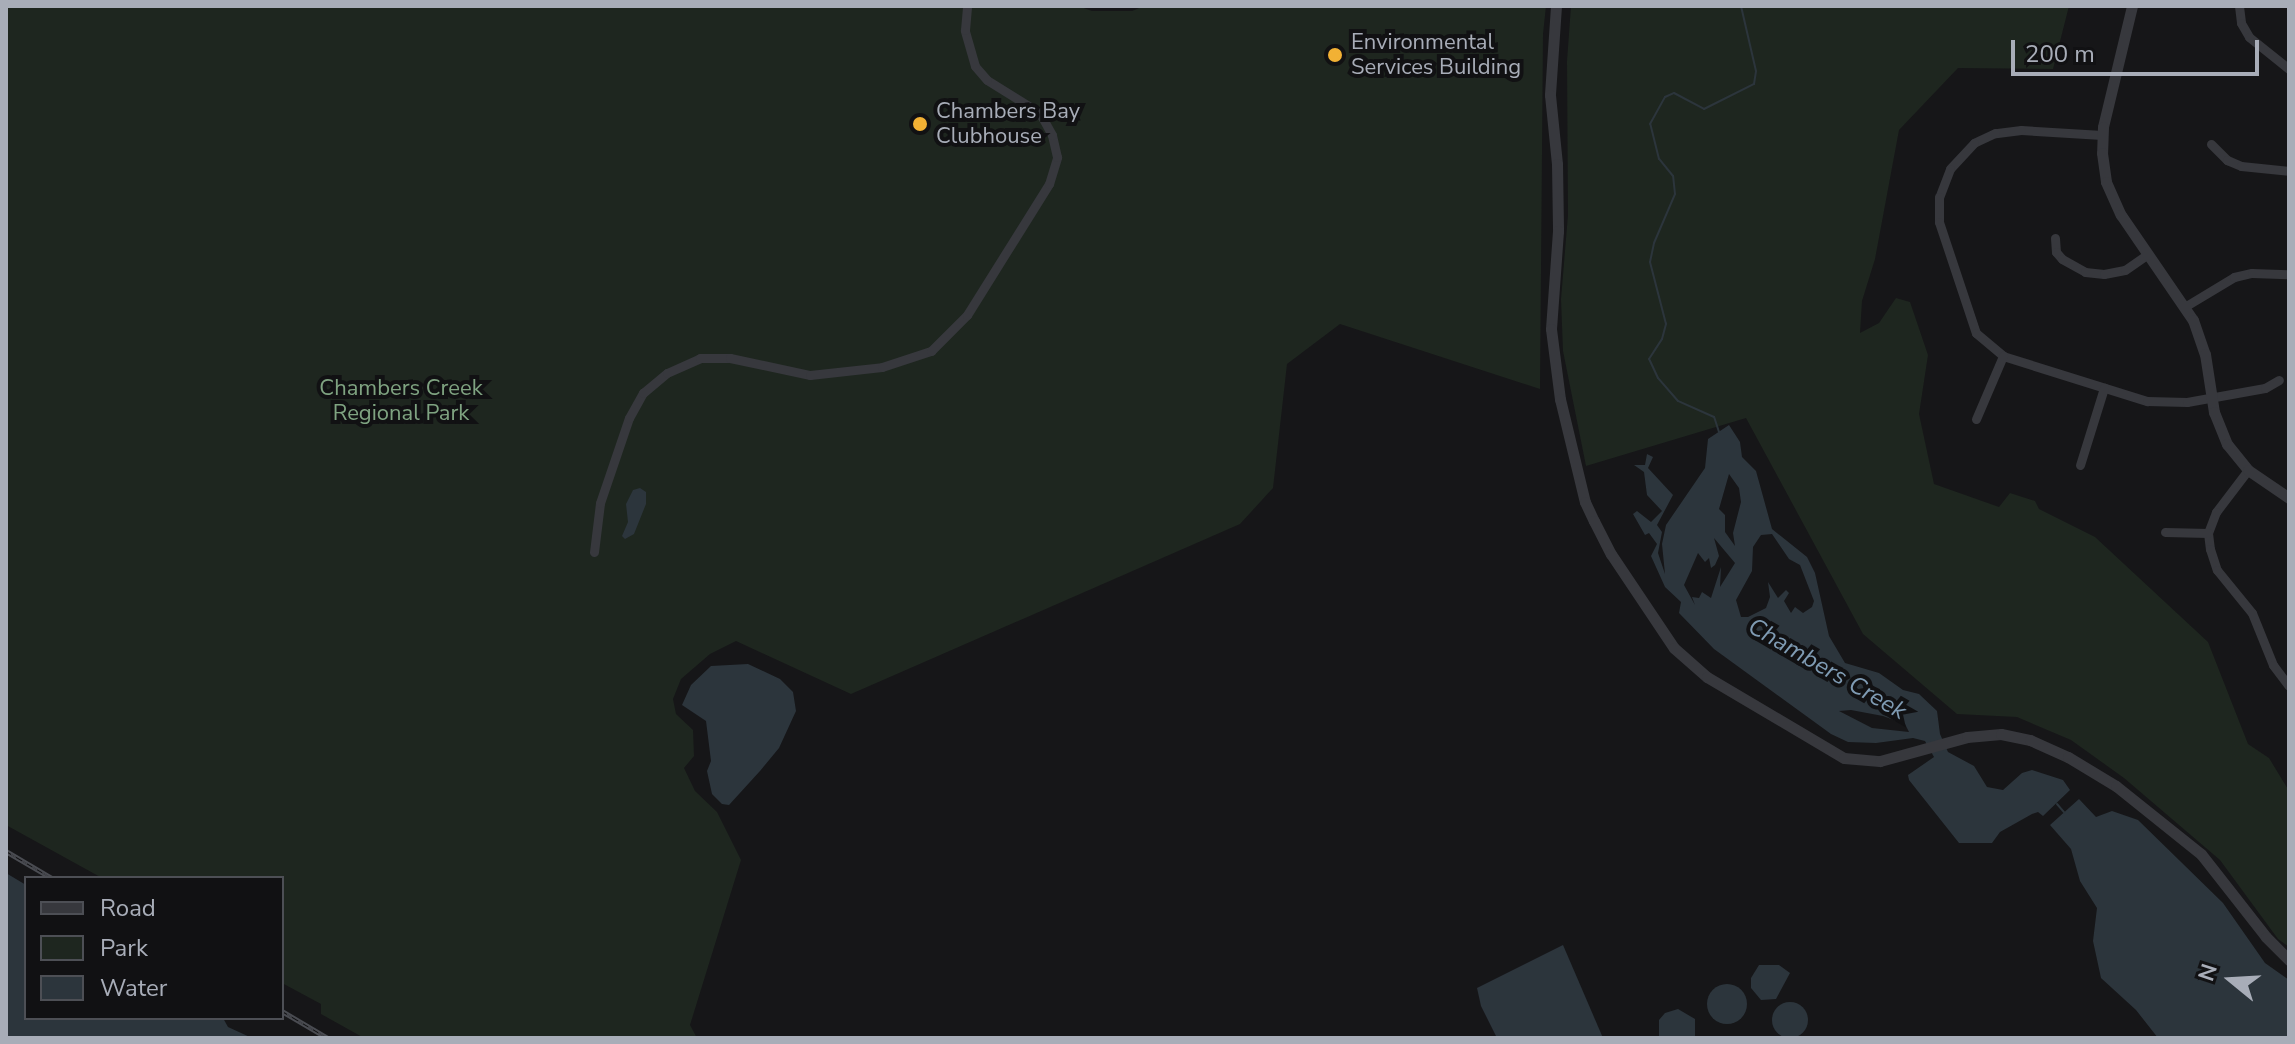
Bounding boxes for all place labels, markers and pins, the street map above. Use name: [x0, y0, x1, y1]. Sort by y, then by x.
place label: Environmental Services Building: [1351, 29, 1521, 80]
marker: Environmental Services Building: [1326, 46, 1344, 64]
place label: Chambers Bay Clubhouse: [936, 98, 1080, 150]
marker: Chambers Bay Clubhouse: [911, 115, 929, 133]

